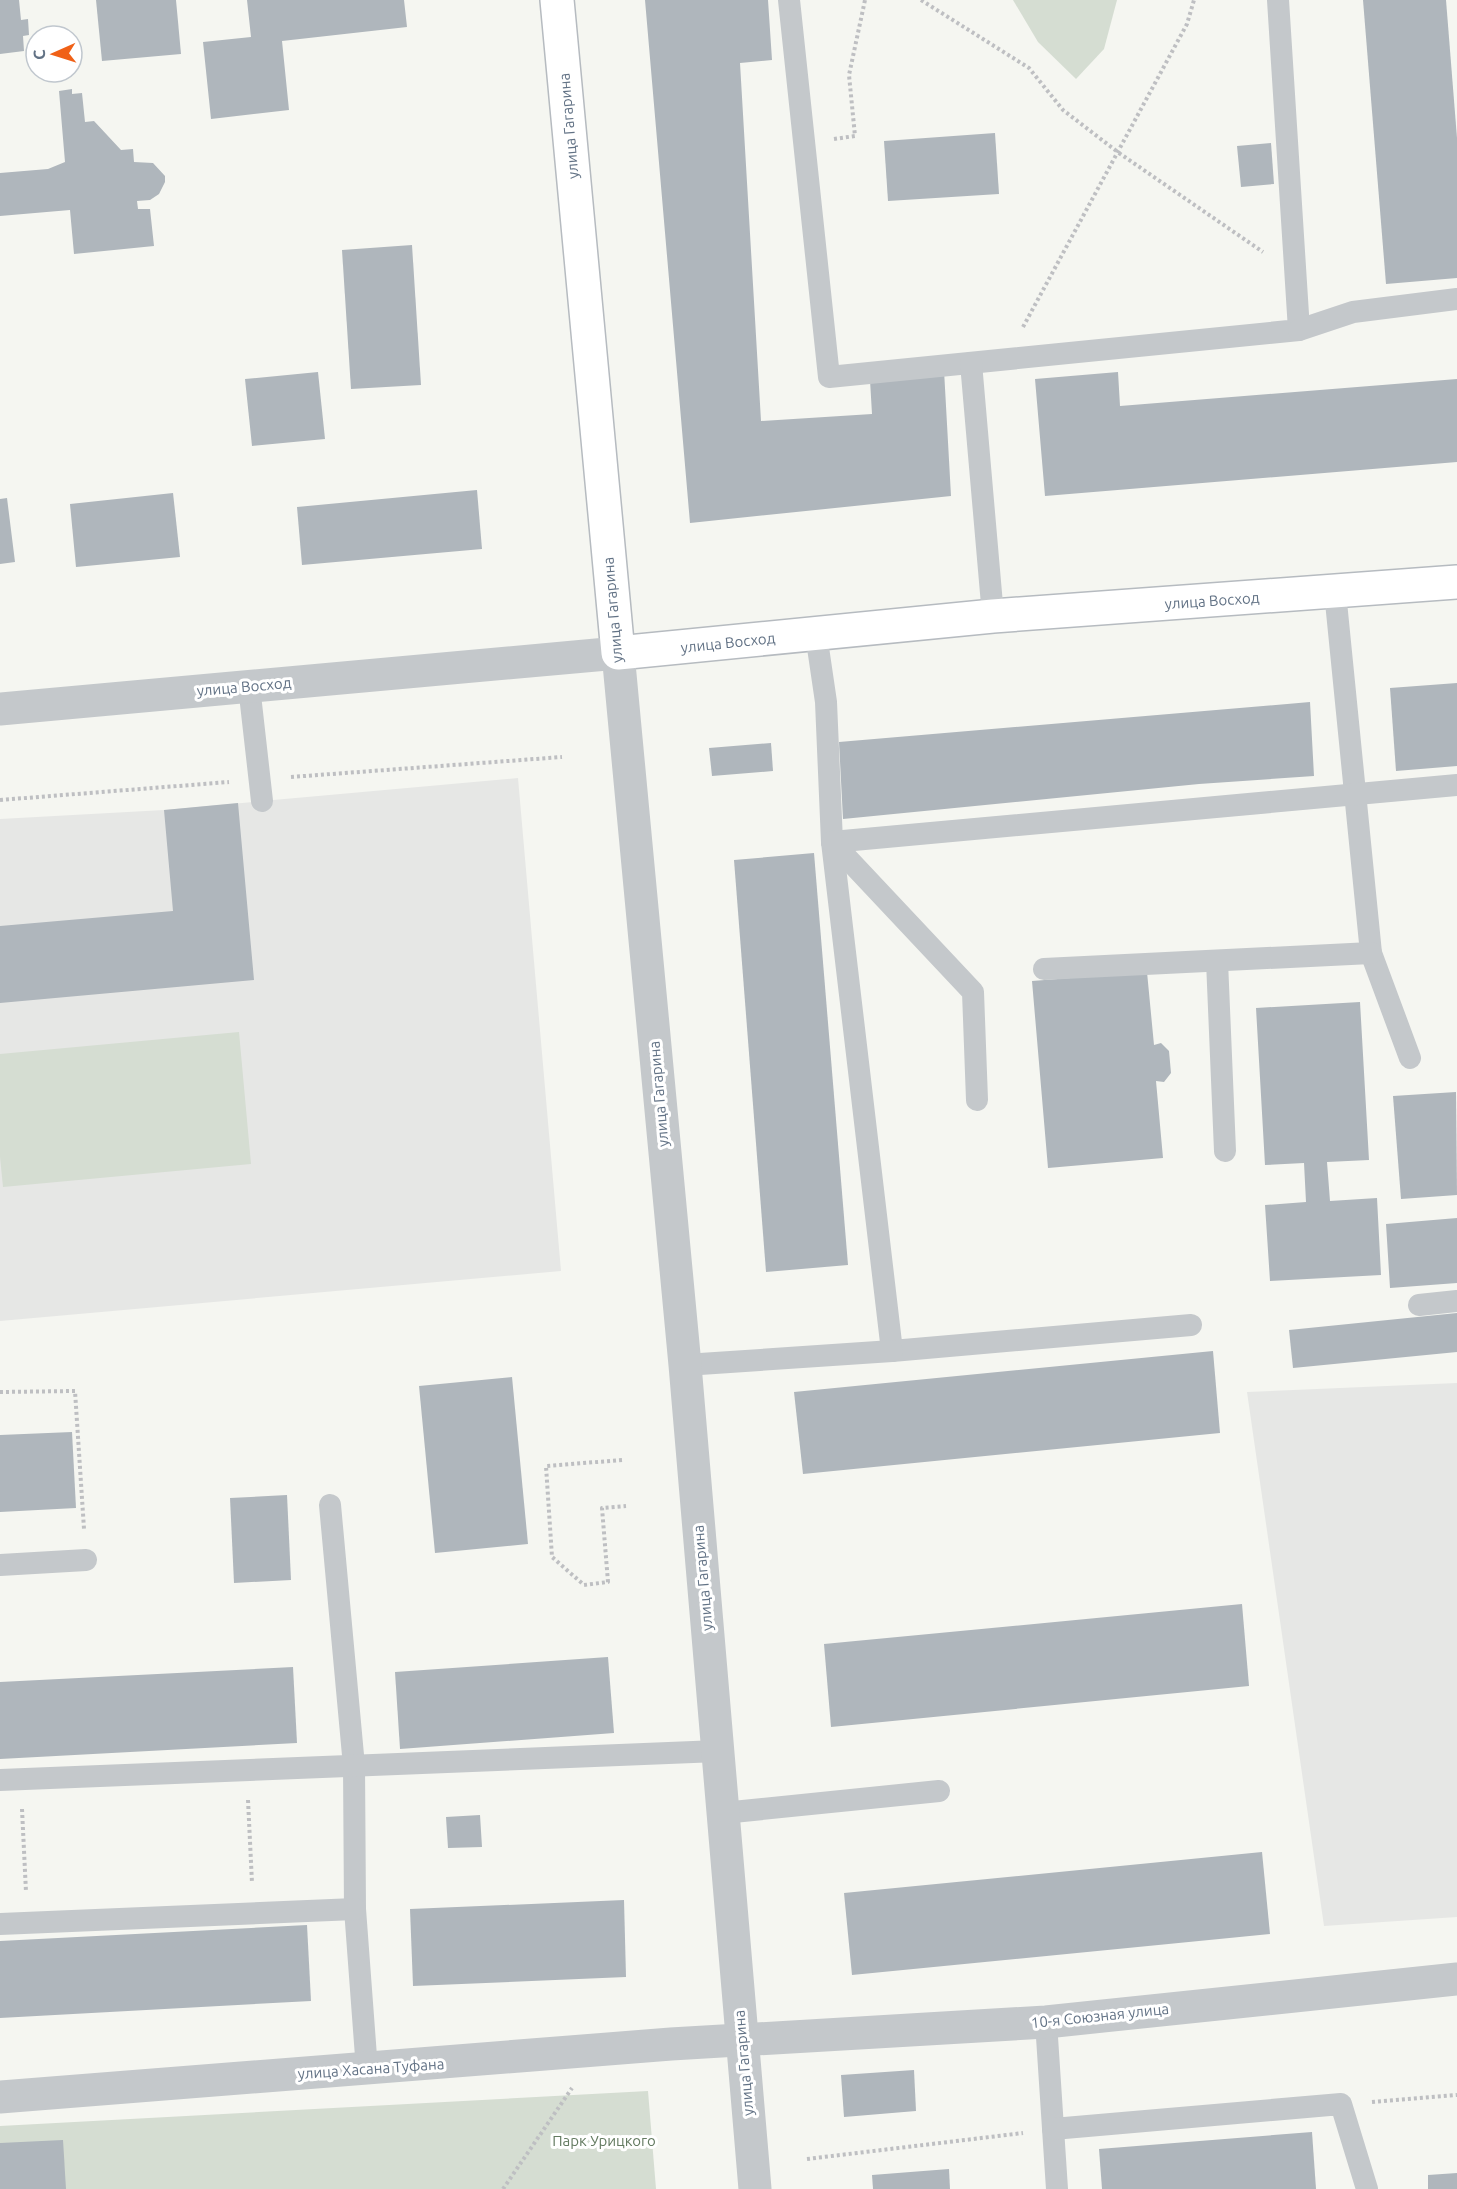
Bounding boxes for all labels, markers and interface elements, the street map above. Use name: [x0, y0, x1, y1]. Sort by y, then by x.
north arrow: [24, 24, 84, 84]
text: С: [30, 49, 48, 60]
street label: улица Гагарина: [555, 72, 582, 180]
street label: улица Гагарина: [599, 556, 626, 664]
street label: улица Восход: [1164, 589, 1260, 612]
street label: улица Восход: [680, 629, 776, 656]
street label: улица Восход: [196, 674, 292, 699]
street label: улица Гагарина: [645, 1040, 672, 1148]
street label: улица Гагарина: [689, 1524, 716, 1632]
street label: 10-я Союзная улица: [1030, 2000, 1170, 2031]
street label: улица Гагарина: [730, 2009, 757, 2117]
street label: улица Хасана Туфана: [297, 2055, 445, 2082]
park label: Парк Урицкого: [552, 2132, 656, 2149]

